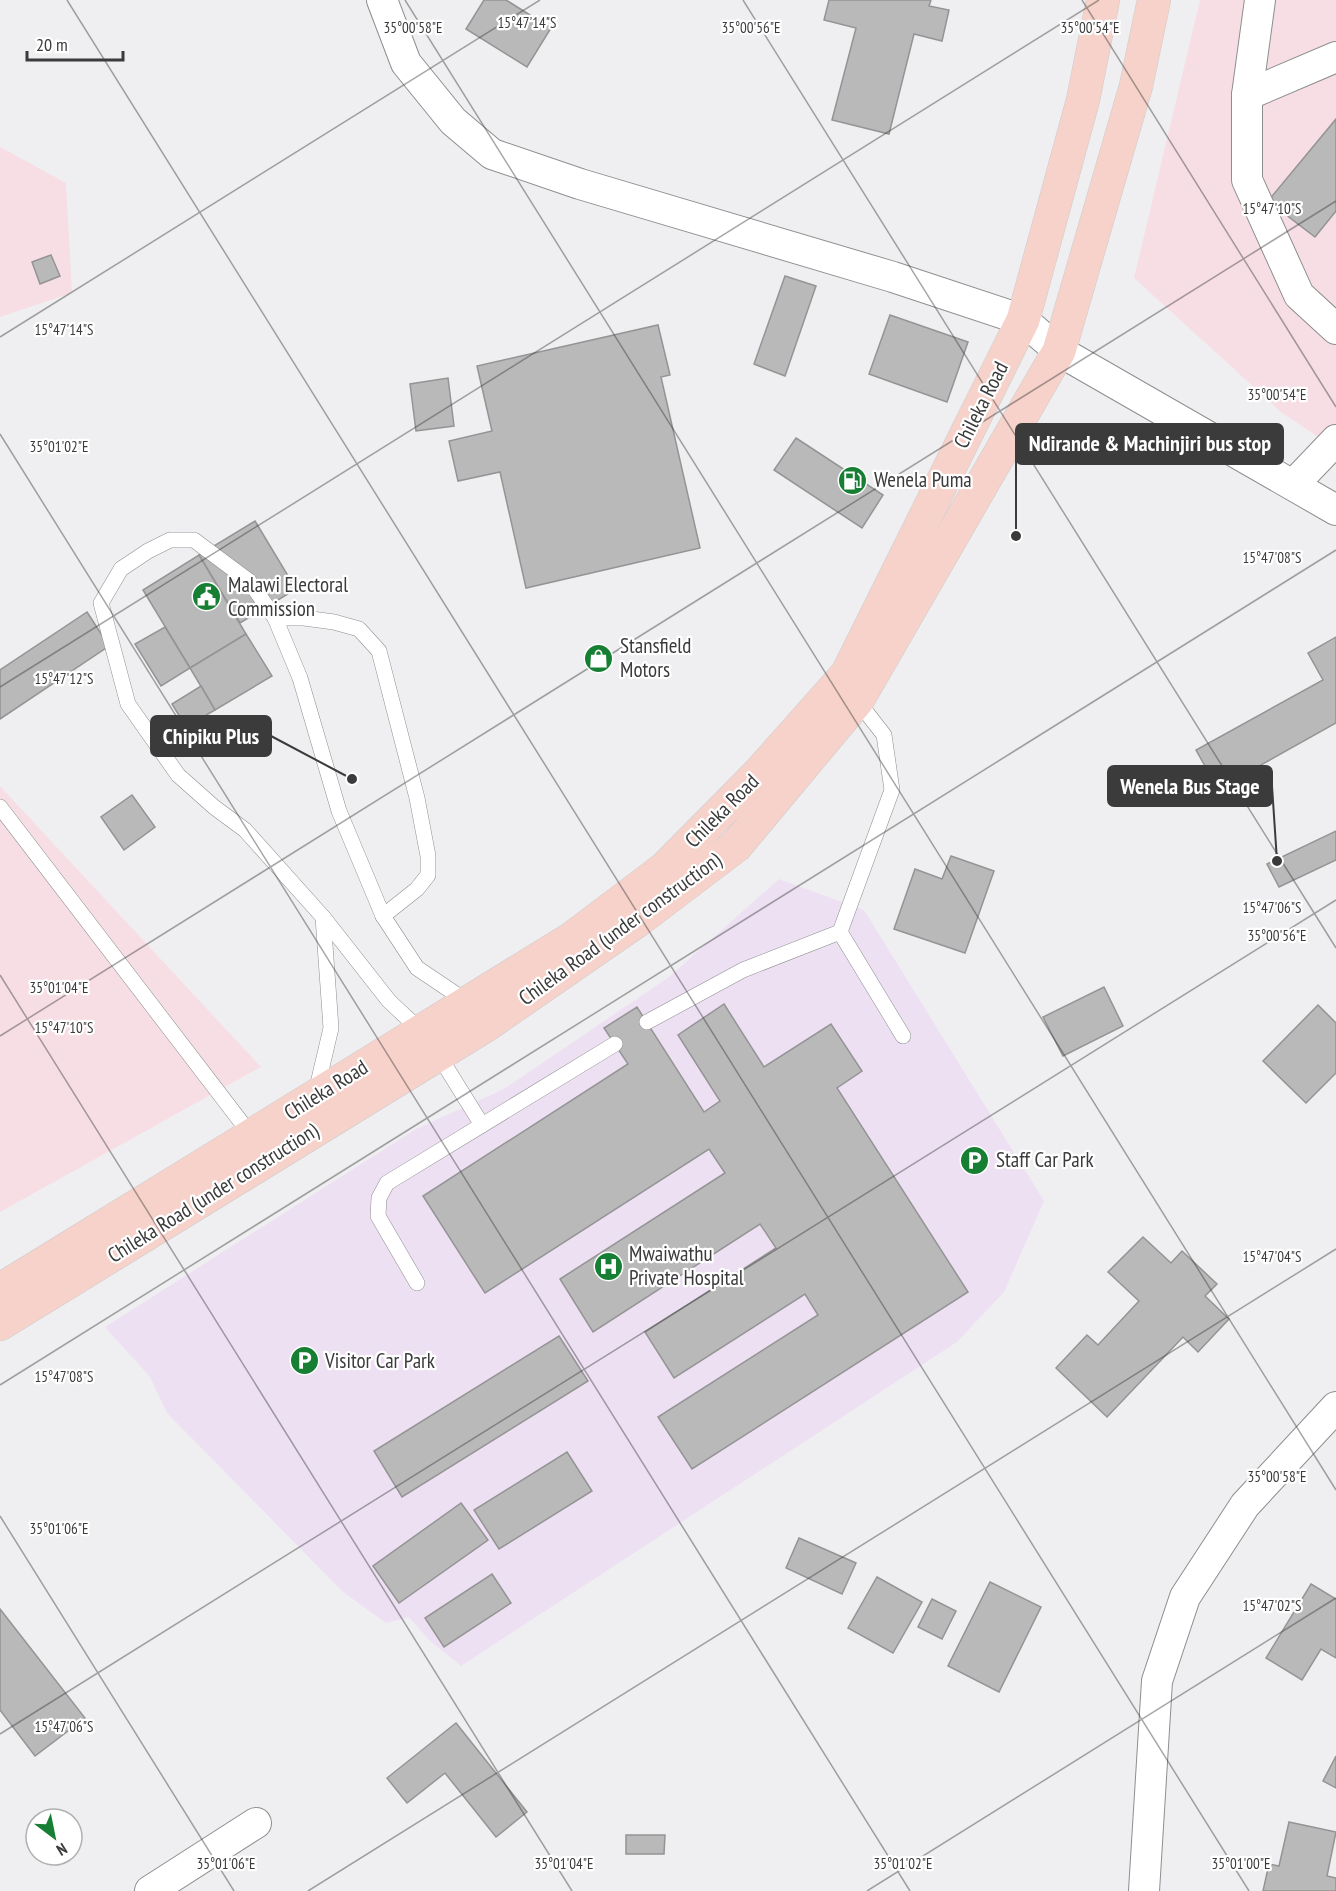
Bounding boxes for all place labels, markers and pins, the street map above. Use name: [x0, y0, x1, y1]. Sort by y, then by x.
callout: Ndirande & Machinjiri bus stop: [1016, 424, 1283, 464]
fuel station icon: Wenela Puma: [837, 464, 869, 496]
place label: Wenela Puma: [874, 466, 972, 493]
place label: Malawi Electoral Commission: [228, 571, 348, 622]
public building icon: Malawi Electoral Commission: [191, 581, 223, 613]
place label: Stansfield Motors: [620, 632, 691, 683]
shop icon: Stansfield Motors: [583, 642, 615, 674]
callout: Chipiku Plus: [151, 716, 271, 756]
callout: Wenela Bus Stage: [1108, 766, 1272, 806]
parking icon: Staff Car Park: [959, 1144, 991, 1176]
place label: Staff Car Park: [996, 1146, 1094, 1173]
place label: Mwaiwathu Private Hospital: [629, 1240, 744, 1291]
hospital icon: Mwaiwathu Private Hospital: [592, 1250, 624, 1282]
parking icon: Visitor Car Park: [288, 1345, 320, 1377]
place label: Visitor Car Park: [324, 1347, 435, 1374]

